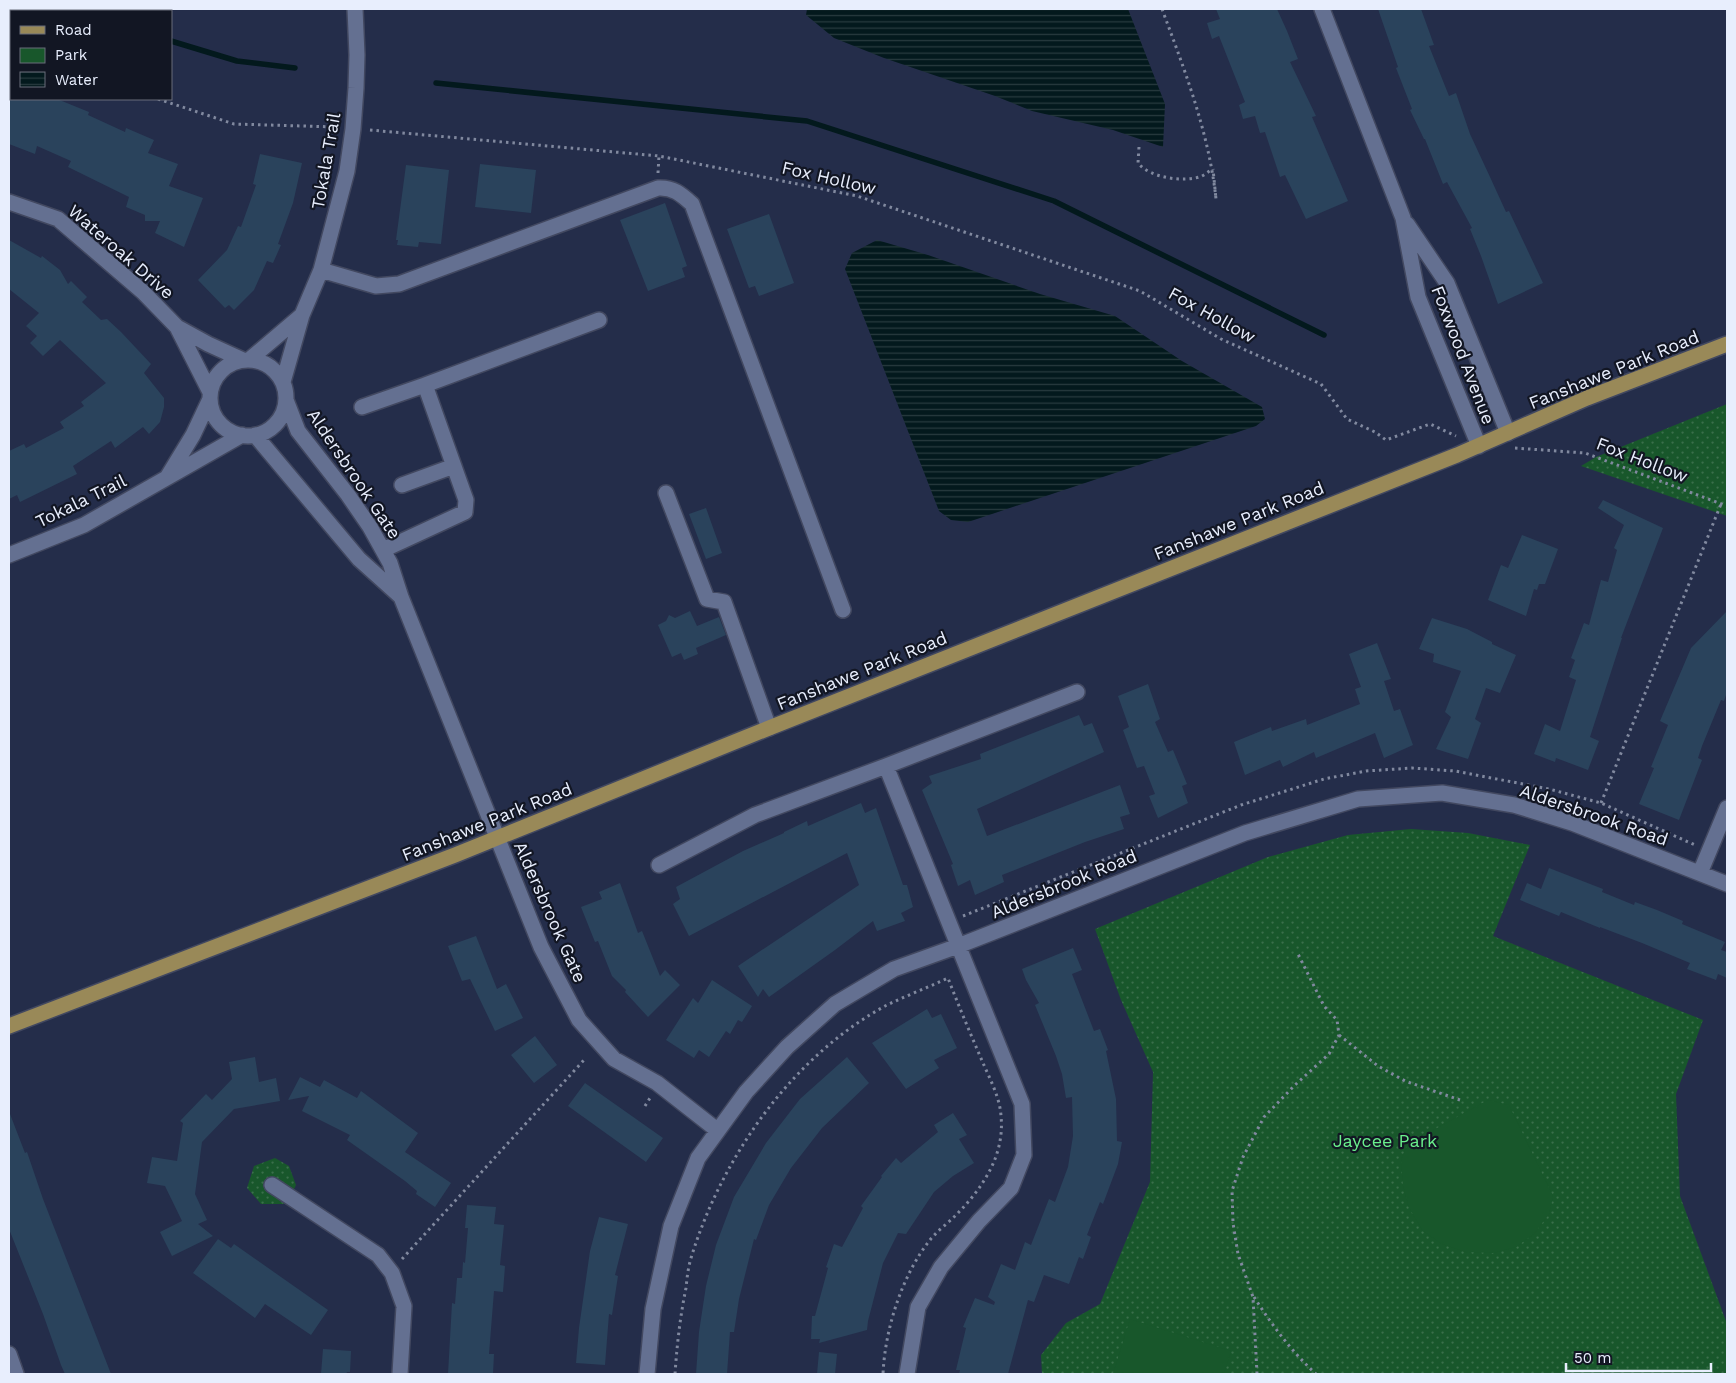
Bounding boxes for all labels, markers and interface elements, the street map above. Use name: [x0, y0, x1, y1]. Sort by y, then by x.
legend: [10, 10, 172, 100]
text: Road: [55, 21, 92, 39]
text: Park: [55, 46, 88, 64]
text: Water: [55, 71, 98, 89]
street label: Tokala Trail: [307, 110, 344, 211]
street label: Fox Hollow: [780, 156, 878, 199]
street label: Wateroak Drive: [64, 200, 178, 303]
street label: Fox Hollow: [1165, 282, 1259, 347]
street label: Foxwood Avenue: [1427, 283, 1500, 427]
street label: Fanshawe Park Road: [1526, 326, 1702, 413]
street label: Aldersbrook Gate: [303, 405, 406, 543]
street label: Fox Hollow: [1593, 432, 1691, 487]
street label: Tokala Trail: [32, 469, 130, 531]
street label: Fanshawe Park Road: [1151, 477, 1327, 564]
street label: Fanshawe Park Road: [774, 627, 950, 714]
street label: Fanshawe Park Road: [399, 778, 575, 865]
street label: Aldersbrook Road: [1517, 779, 1671, 850]
street label: Aldersbrook Gate: [510, 838, 591, 986]
street label: Aldersbrook Road: [988, 845, 1140, 922]
park label: Jaycee Park: [1333, 1130, 1437, 1151]
scale bar: [1566, 1340, 1711, 1372]
text: 50 m: [1574, 1349, 1611, 1367]

